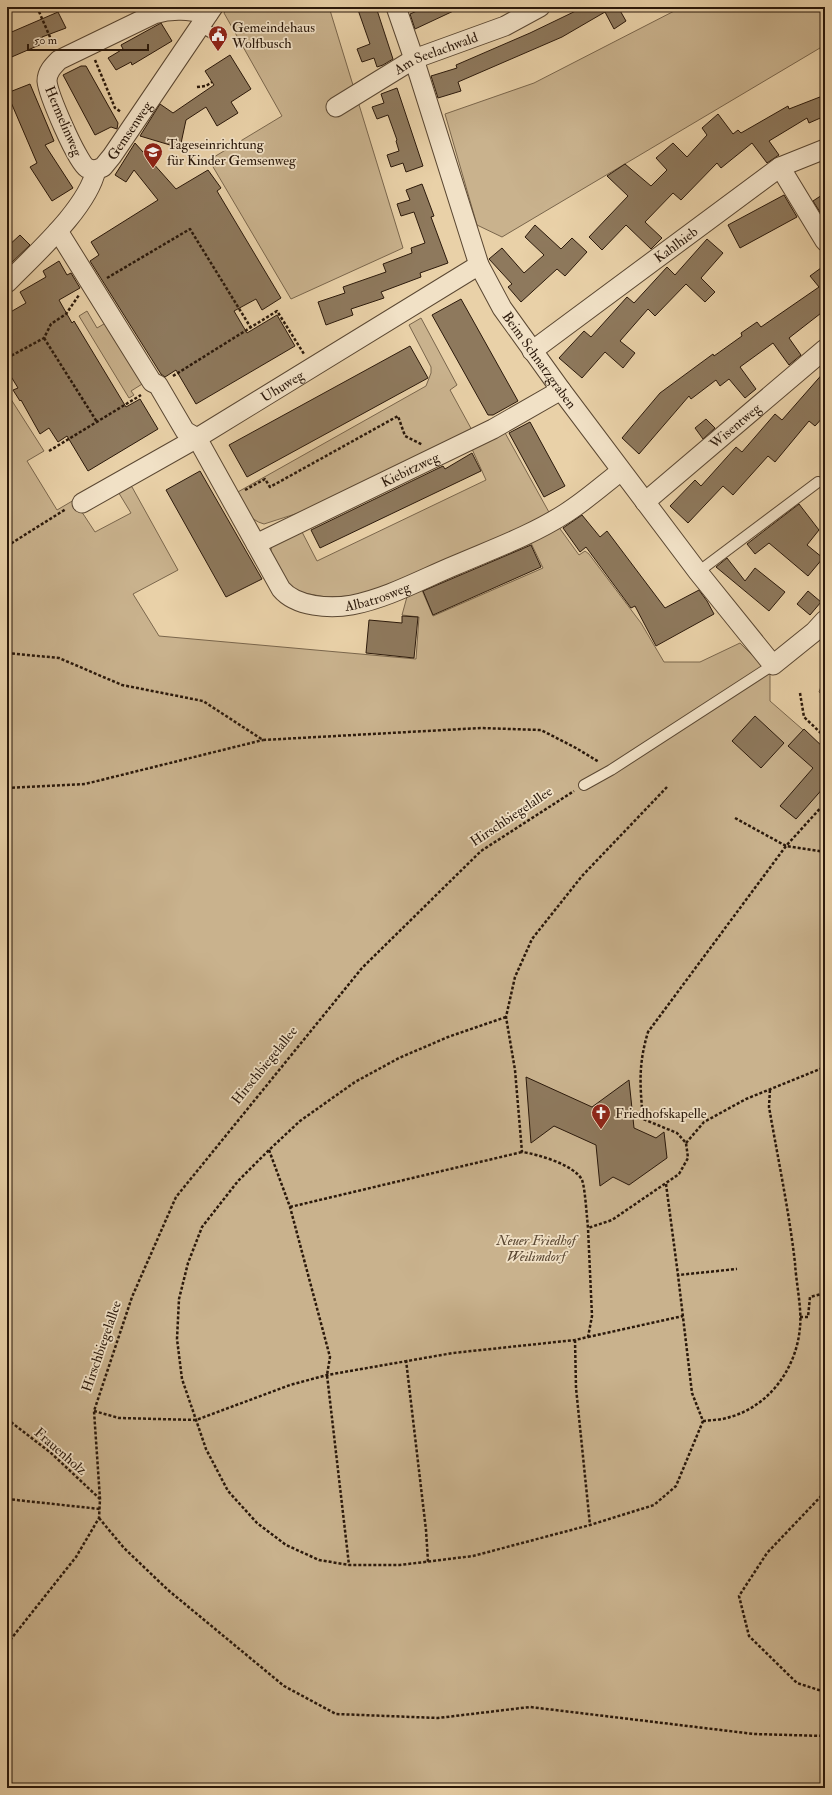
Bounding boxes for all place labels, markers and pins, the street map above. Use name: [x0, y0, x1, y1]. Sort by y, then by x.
place label: Gemeindehaus Wolfbusch: [231, 19, 315, 52]
public building icon: Gemeindehaus Wolfbusch: [207, 24, 229, 52]
place label: Tageseinrichtung für Kinder Gemsenweg: [167, 136, 297, 169]
school or university icon: Tageseinrichtung für Kinder Gemsenweg: [142, 141, 164, 169]
church icon: Friedhofskapelle: [590, 1102, 612, 1130]
place label: Friedhofskapelle: [615, 1105, 707, 1123]

